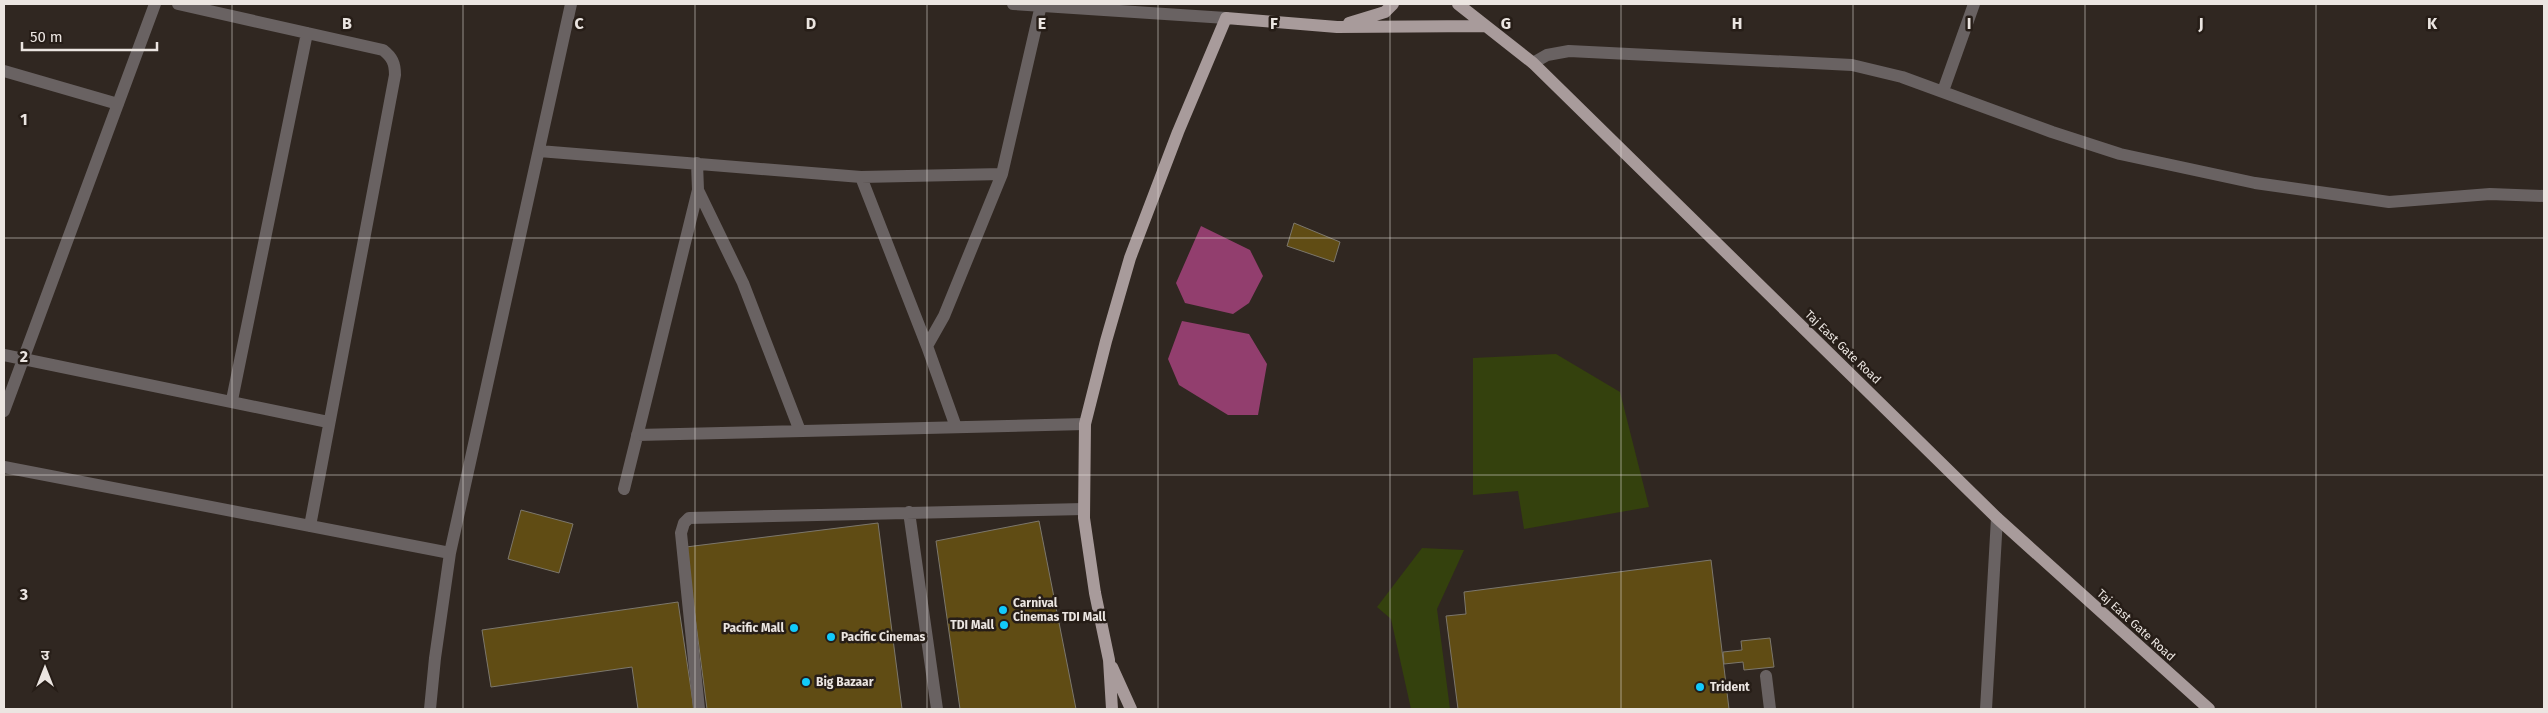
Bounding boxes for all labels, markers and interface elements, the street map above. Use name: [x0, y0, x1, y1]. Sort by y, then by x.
text: B: [342, 14, 352, 33]
text: C: [574, 14, 584, 33]
text: D: [806, 14, 816, 33]
text: E: [1038, 14, 1046, 33]
text: F: [1270, 14, 1278, 33]
text: G: [1501, 14, 1511, 33]
text: H: [1732, 14, 1742, 33]
text: I: [1967, 14, 1971, 33]
text: J: [2197, 14, 2204, 33]
text: K: [2427, 14, 2438, 33]
scale bar: [22, 20, 158, 52]
text: 50 m: [30, 28, 63, 46]
text: 1: [20, 110, 28, 129]
street label: Taj East Gate Road: [1802, 307, 1884, 387]
text: 2: [20, 347, 28, 366]
text: 3: [19, 585, 28, 604]
street label: Taj East Gate Road: [2094, 586, 2178, 664]
place label: Carnival Cinemas TDI Mall: [1013, 596, 1106, 624]
marker: Carnival Cinemas TDI Mall: [997, 604, 1009, 616]
place label: TDI Mall: [950, 618, 994, 632]
marker: TDI Mall: [998, 619, 1010, 631]
place label: Pacific Mall: [723, 621, 784, 635]
marker: Pacific Mall: [788, 622, 800, 634]
place label: Pacific Cinemas: [841, 630, 925, 644]
marker: Pacific Cinemas: [825, 631, 837, 643]
north arrow: [20, 643, 70, 693]
text: उ: [41, 647, 50, 664]
place label: Big Bazaar: [816, 675, 874, 689]
marker: Big Bazaar: [800, 676, 812, 688]
place label: Trident: [1710, 680, 1750, 694]
marker: Trident: [1694, 681, 1706, 693]

